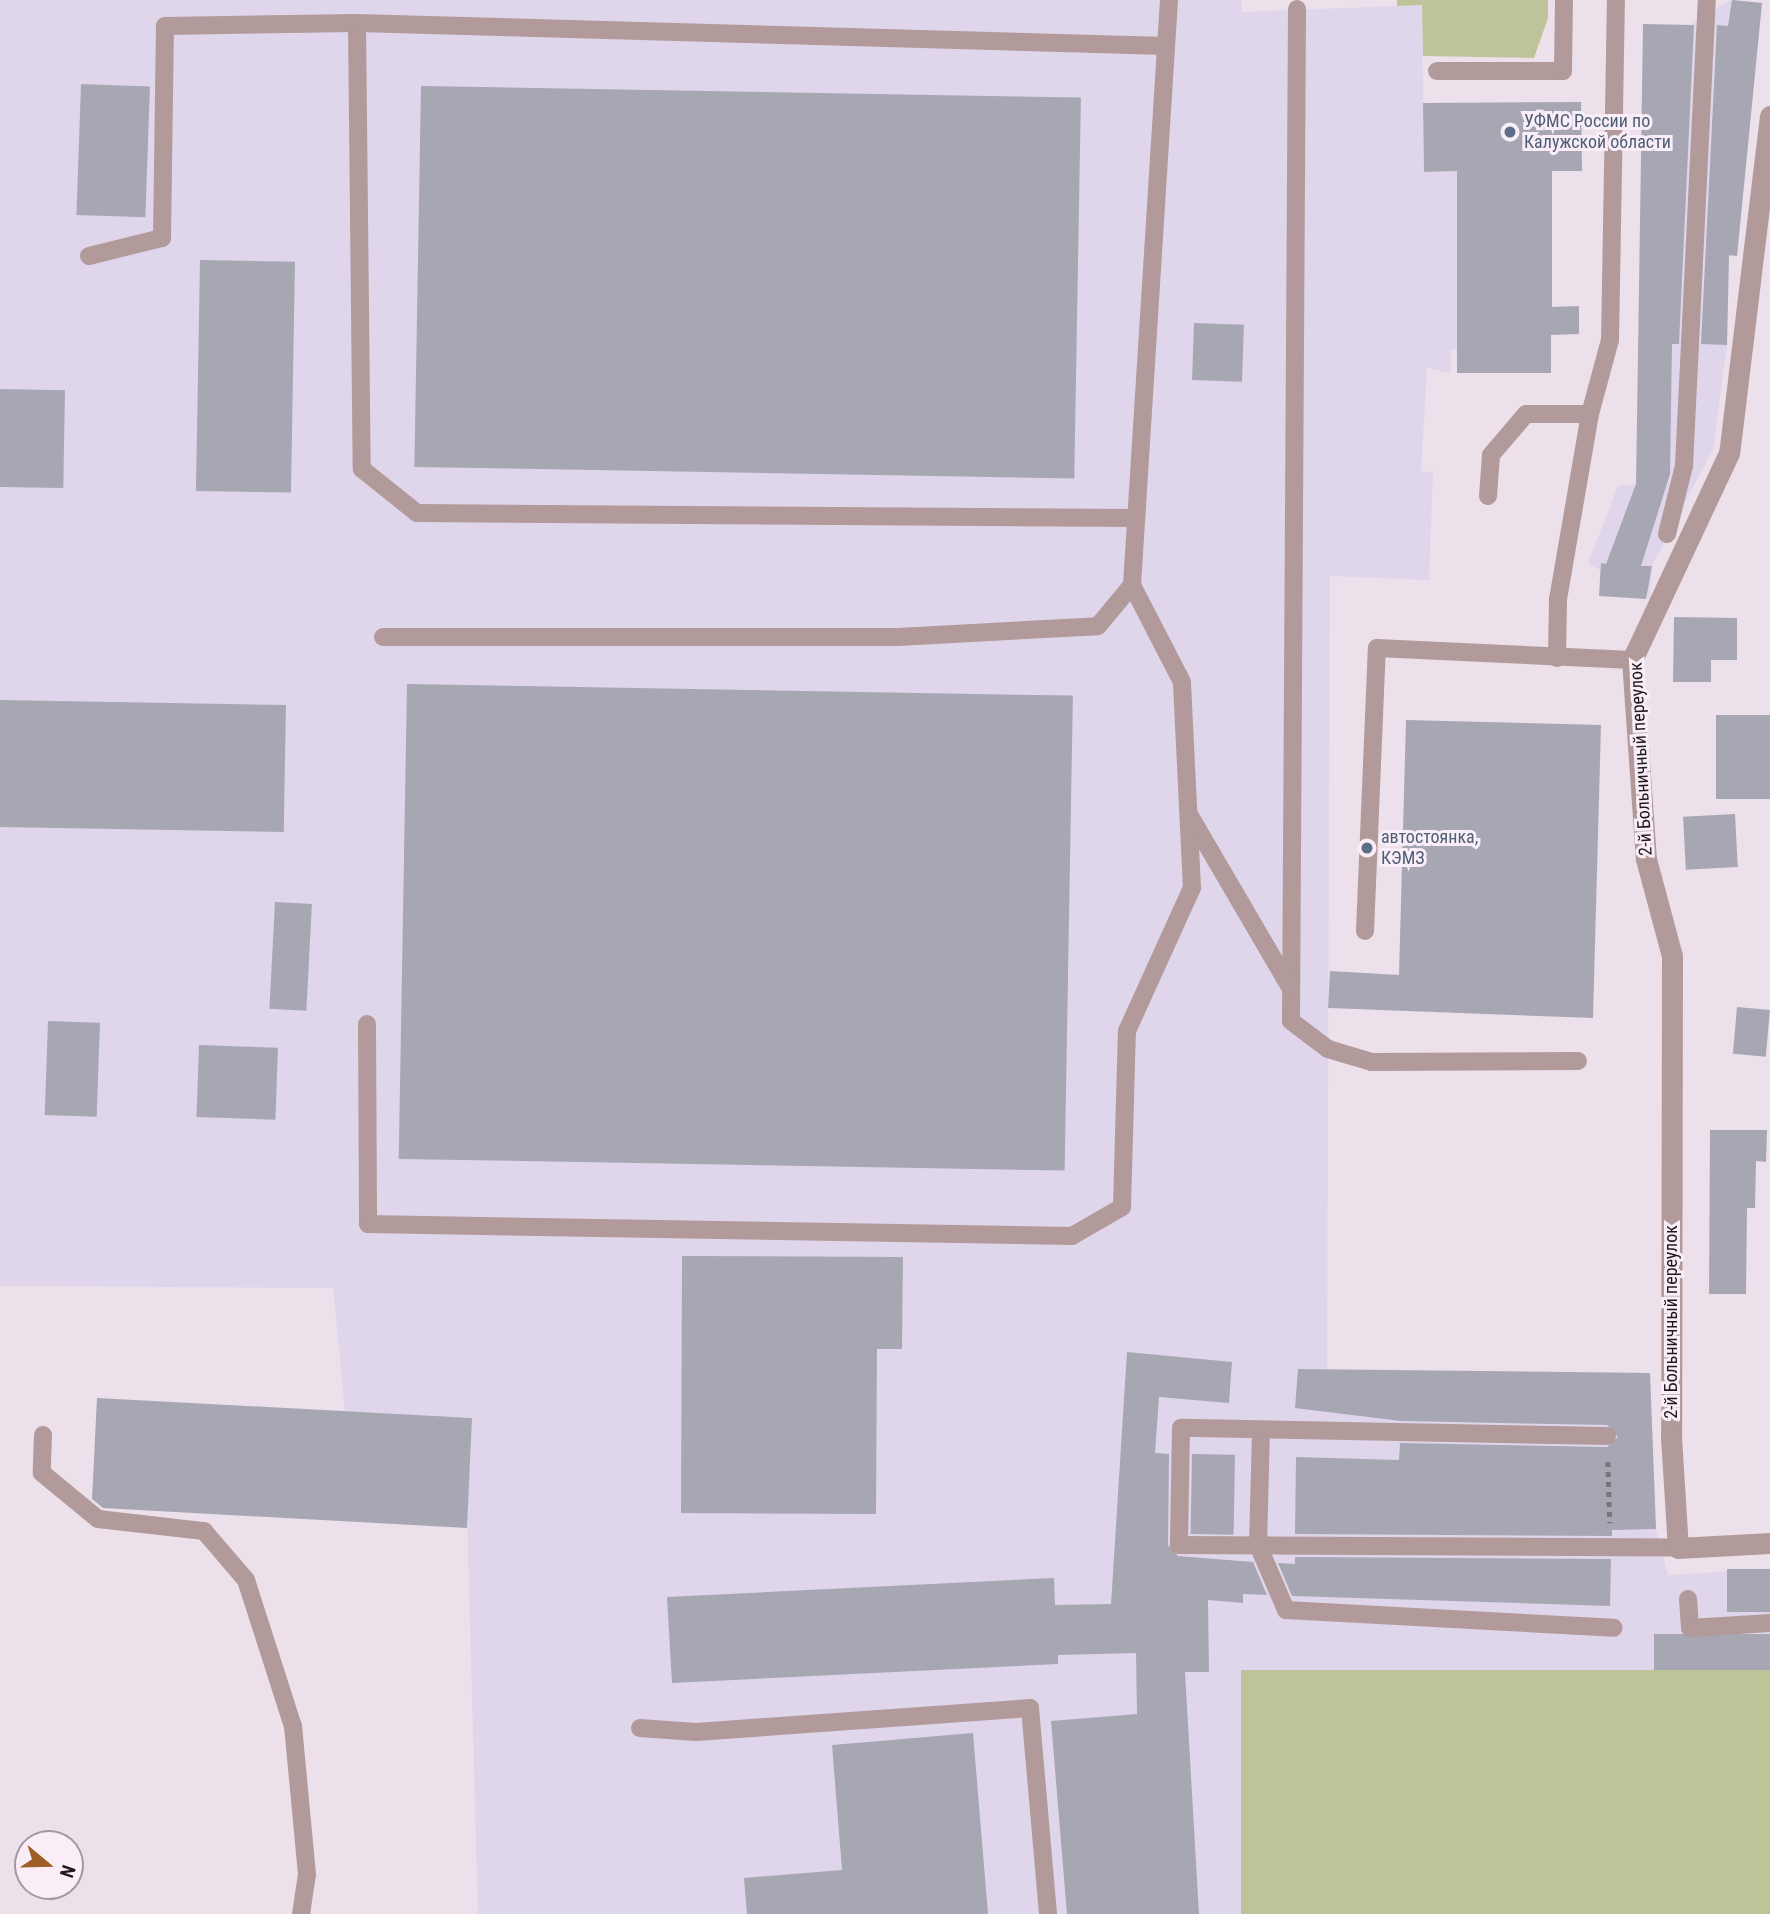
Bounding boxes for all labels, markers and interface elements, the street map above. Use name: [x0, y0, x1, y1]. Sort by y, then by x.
place label: УФМС России по Калужской области: [1524, 111, 1671, 154]
marker: УФМС России по Калужской области: [1502, 124, 1518, 140]
street label: 2-й Больничный переулок: [1625, 662, 1657, 856]
place label: автостоянка, КЭМЗ: [1381, 827, 1478, 870]
marker: автостоянка, КЭМЗ: [1359, 840, 1375, 856]
street label: 2-й Больничный переулок: [1660, 1225, 1682, 1419]
north arrow: [14, 1830, 84, 1900]
text: N: [55, 1862, 80, 1881]

